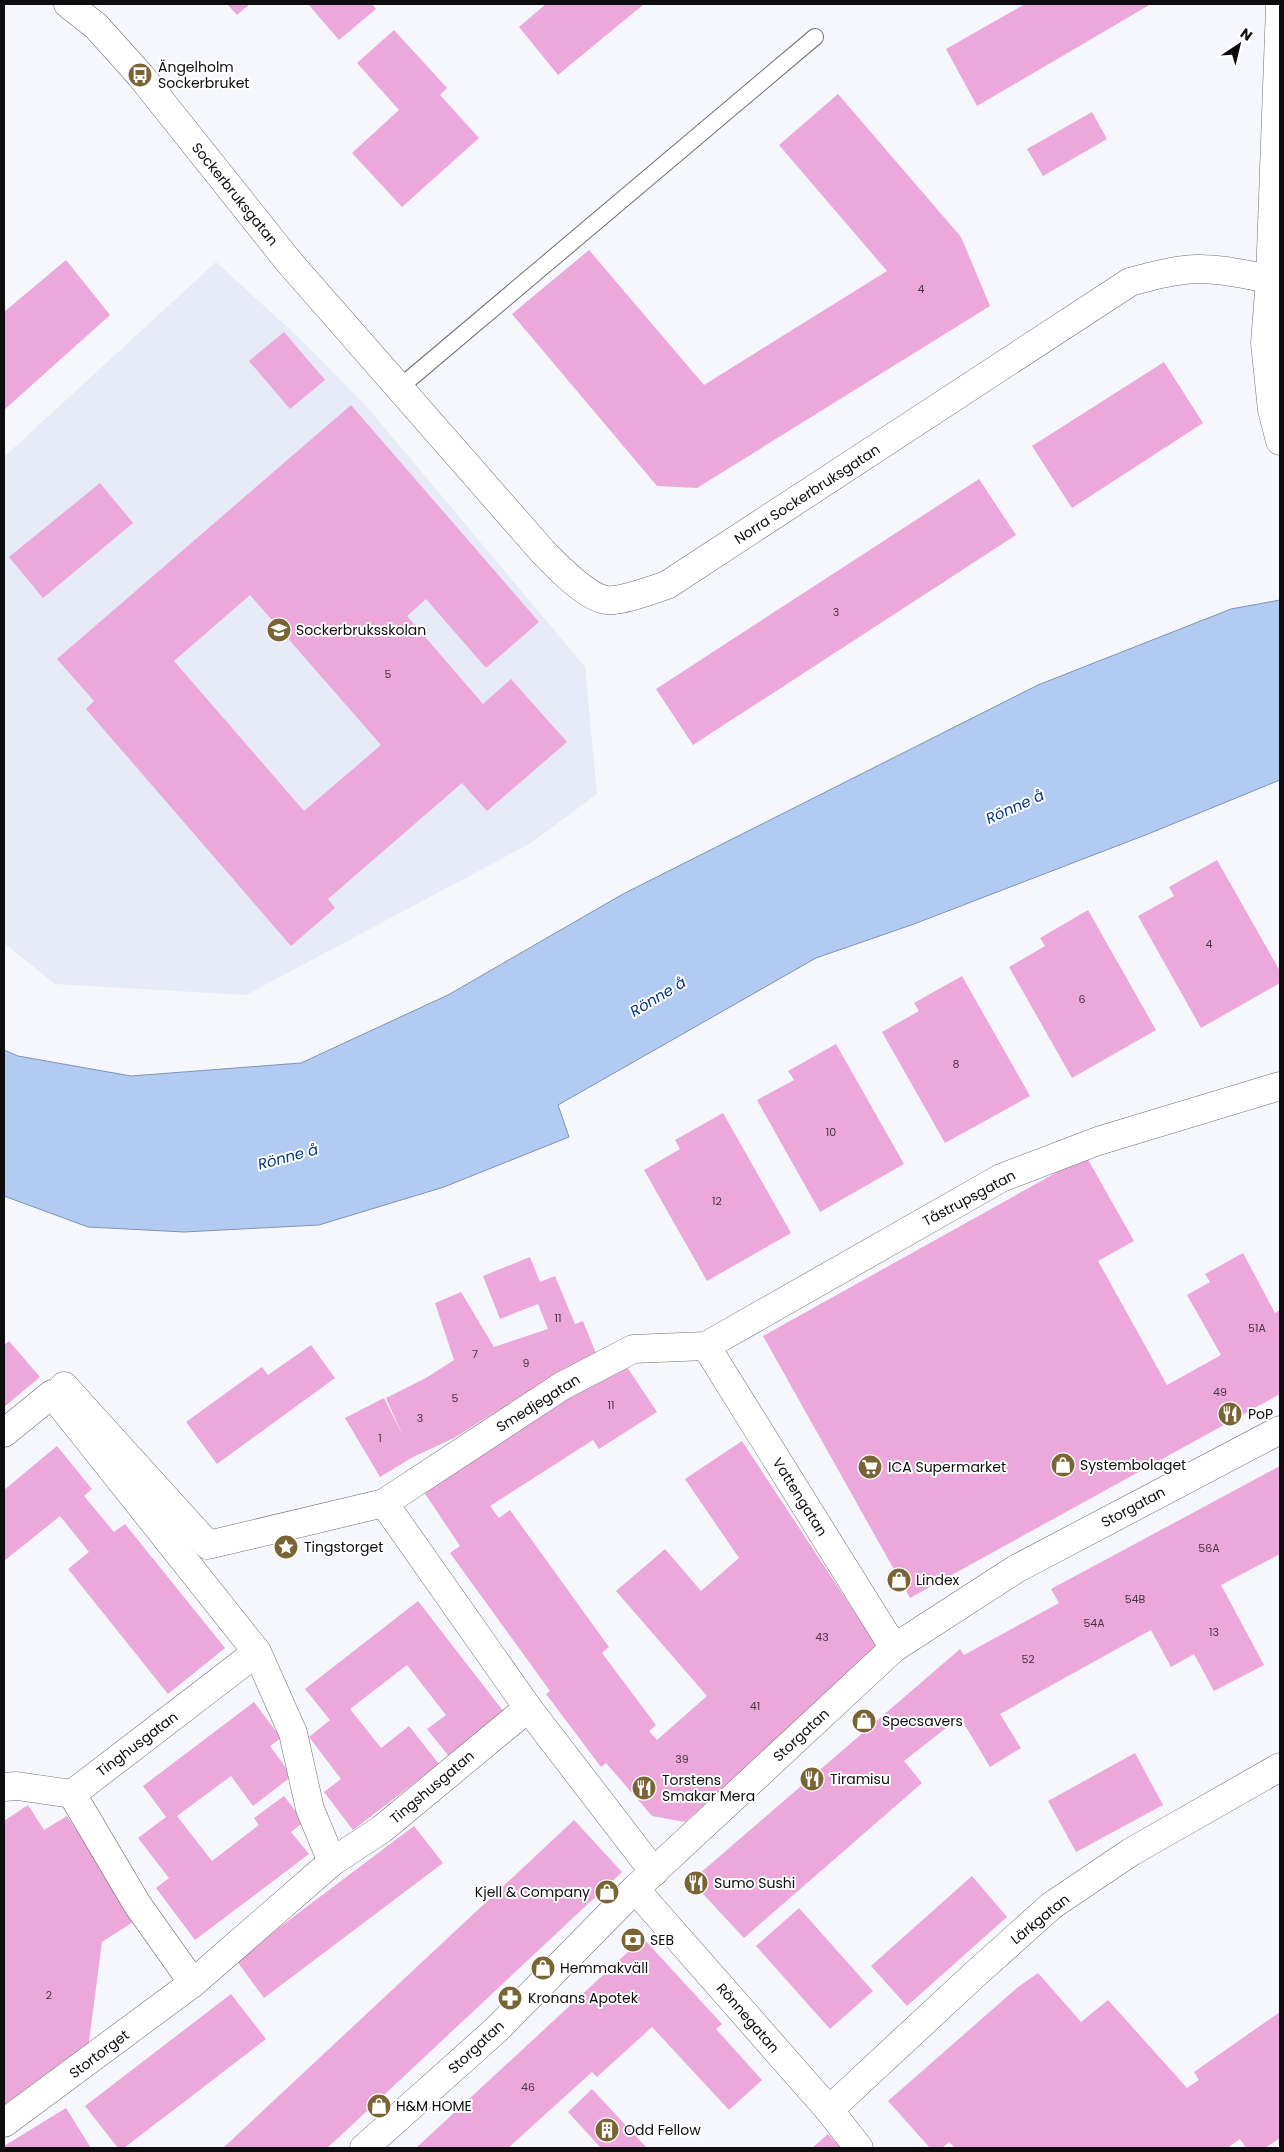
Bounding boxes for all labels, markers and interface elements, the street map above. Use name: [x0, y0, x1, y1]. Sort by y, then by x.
north arrow: [1214, 20, 1264, 70]
text: N: [1236, 23, 1257, 46]
place label: Ängelholm Sockerbruket: [158, 57, 249, 93]
bus stop icon: Ängelholm Sockerbruket: [127, 62, 153, 88]
street label: Sockerbruksgatan: [187, 138, 283, 250]
house number: 4: [918, 281, 925, 297]
street label: Norra Sockerbruksgatan: [730, 439, 884, 549]
house number: 3: [833, 604, 839, 620]
school or university icon: Sockerbruksskolan: [266, 617, 292, 643]
place label: Sockerbruksskolan: [296, 620, 426, 640]
house number: 5: [385, 666, 392, 682]
water label: Rönne å: [982, 784, 1047, 829]
house number: 4: [1206, 936, 1213, 952]
water label: Rönne å: [626, 972, 690, 1021]
house number: 6: [1079, 991, 1086, 1007]
house number: 8: [953, 1056, 960, 1072]
house number: 10: [826, 1124, 836, 1140]
water label: Rönne å: [255, 1138, 320, 1175]
street label: Tåstrupsgatan: [919, 1165, 1019, 1231]
house number: 12: [712, 1193, 722, 1209]
house number: 11: [554, 1310, 562, 1326]
house number: 51A: [1248, 1320, 1267, 1336]
house number: 7: [472, 1346, 478, 1362]
house number: 9: [523, 1355, 530, 1371]
street label: Smedjegatan: [492, 1369, 584, 1437]
house number: 49: [1213, 1384, 1227, 1400]
house number: 5: [452, 1390, 459, 1406]
house number: 11: [607, 1397, 615, 1413]
restaurant icon: PoP: [1217, 1401, 1243, 1427]
place label: PoP: [1248, 1404, 1273, 1424]
house number: 3: [417, 1410, 423, 1426]
house number: 1: [378, 1430, 382, 1446]
shop icon: Systembolaget: [1050, 1452, 1076, 1478]
street label: Vattengatan: [768, 1454, 832, 1540]
supermarket icon: ICA Supermarket: [857, 1454, 883, 1480]
place label: Systembolaget: [1080, 1455, 1186, 1475]
place label: ICA Supermarket: [888, 1457, 1006, 1477]
street label: Storgatan: [1097, 1482, 1169, 1532]
place icon: Tingstorget: [273, 1534, 299, 1560]
place label: Tingstorget: [304, 1537, 383, 1557]
house number: 56A: [1198, 1540, 1220, 1556]
shop icon: Lindex: [886, 1567, 912, 1593]
place label: Lindex: [916, 1570, 960, 1590]
house number: 54B: [1125, 1591, 1146, 1607]
house number: 54A: [1083, 1615, 1105, 1631]
house number: 13: [1209, 1624, 1219, 1640]
house number: 43: [815, 1629, 829, 1645]
house number: 52: [1021, 1651, 1035, 1667]
house number: 41: [750, 1698, 760, 1714]
street label: Storgatan: [769, 1704, 833, 1766]
street label: Tinghusgatan: [92, 1707, 182, 1781]
shop icon: Specsavers: [851, 1708, 877, 1734]
place label: Specsavers: [882, 1711, 963, 1731]
street label: Tingshusgatan: [386, 1746, 478, 1828]
house number: 39: [675, 1751, 689, 1767]
restaurant icon: Tiramisu: [799, 1766, 825, 1792]
place label: Tiramisu: [830, 1769, 890, 1789]
place label: Torstens Smakar Mera: [662, 1770, 755, 1806]
restaurant icon: Torstens Smakar Mera: [631, 1775, 657, 1801]
restaurant icon: Sumo Sushi: [683, 1870, 709, 1896]
place label: Sumo Sushi: [714, 1873, 795, 1893]
shop icon: Kjell & Company: [594, 1879, 620, 1905]
place label: Kjell & Company: [475, 1882, 590, 1902]
street label: Lärkgatan: [1006, 1889, 1074, 1949]
bank icon: SEB: [620, 1927, 646, 1953]
place label: SEB: [650, 1930, 674, 1950]
shop icon: Hemmakväll: [530, 1955, 556, 1981]
place label: Hemmakväll: [560, 1958, 648, 1978]
street label: Rönnegatan: [712, 1979, 784, 2057]
pharmacy icon: Kronans Apotek: [497, 1985, 523, 2011]
house number: 2: [46, 1987, 52, 2003]
place label: Kronans Apotek: [528, 1988, 639, 2008]
street label: Storgatan: [444, 2016, 508, 2078]
street label: Stortorget: [65, 2025, 133, 2083]
house number: 46: [521, 2079, 535, 2095]
shop icon: H&M HOME: [366, 2093, 392, 2119]
place label: H&M HOME: [396, 2096, 472, 2116]
building icon: Odd Fellow: [594, 2117, 620, 2143]
place label: Odd Fellow: [624, 2120, 701, 2140]

